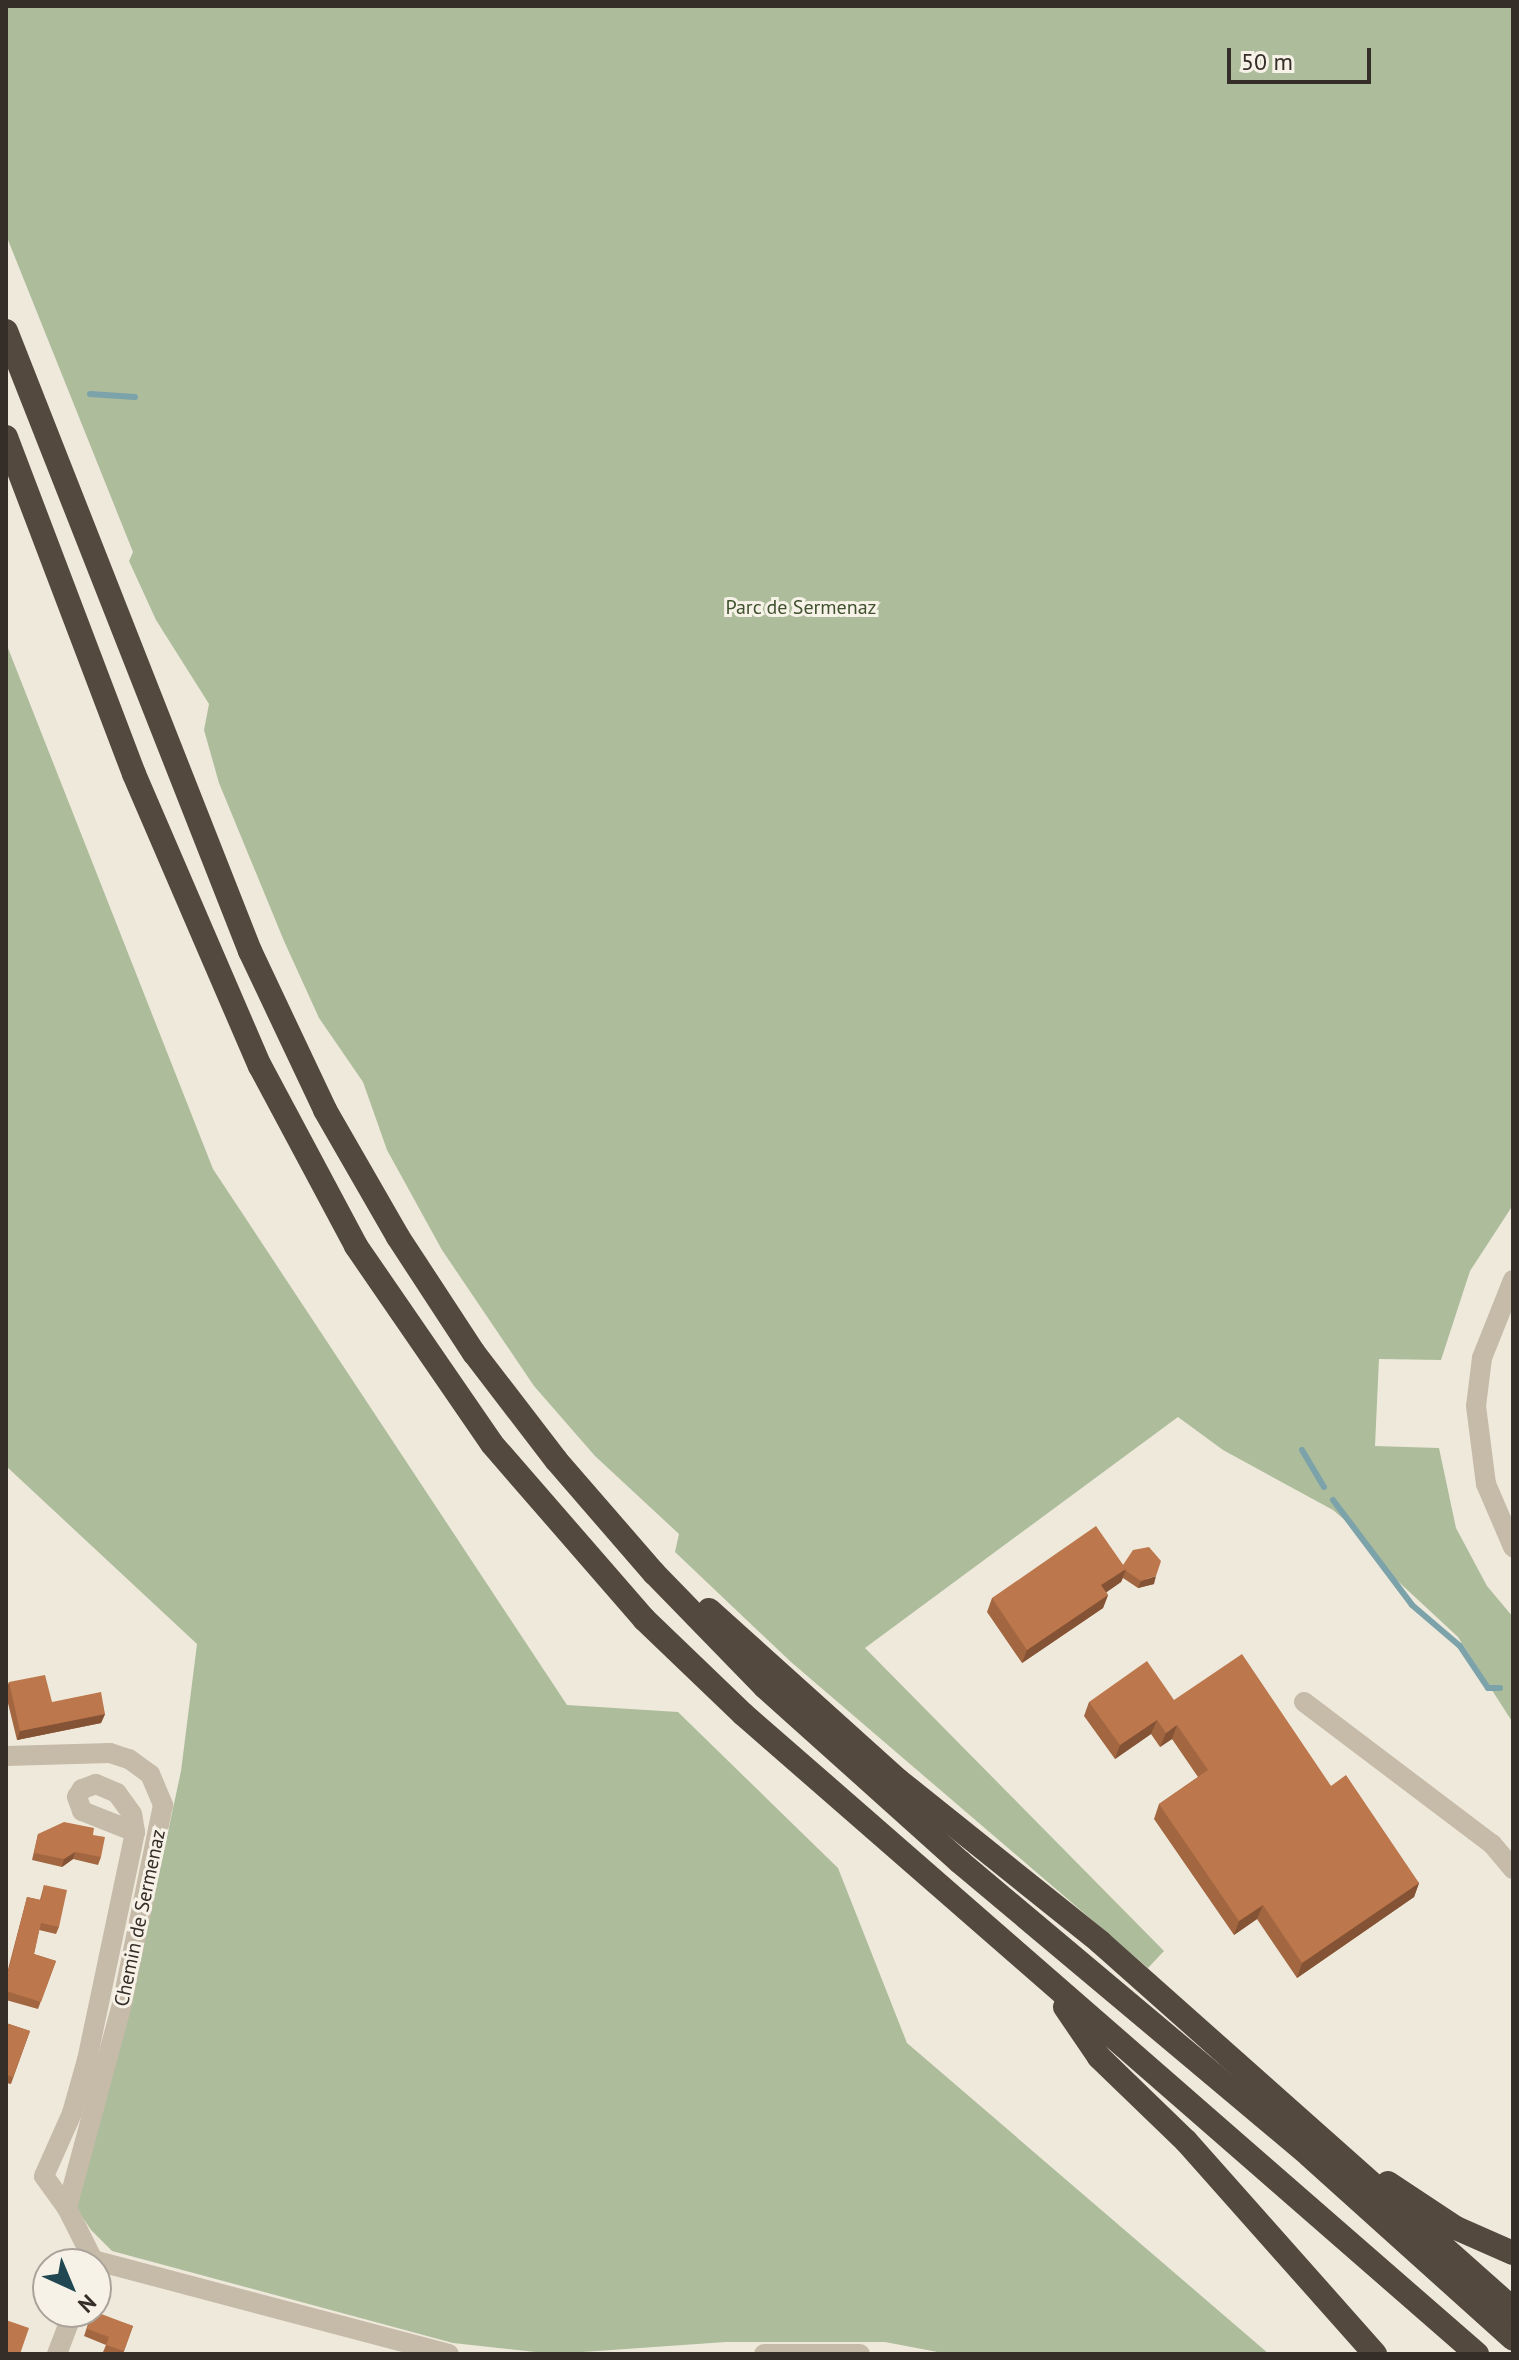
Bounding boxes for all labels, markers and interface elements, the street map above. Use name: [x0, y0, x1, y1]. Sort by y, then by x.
scale bar: [1231, 32, 1375, 82]
text: 50 m: [1241, 46, 1293, 77]
park label: Parc de Sermenaz: [725, 595, 877, 619]
street label: Chemin de Sermenaz: [110, 1827, 170, 2009]
north arrow: [32, 2248, 112, 2328]
text: N: [72, 2289, 102, 2319]

